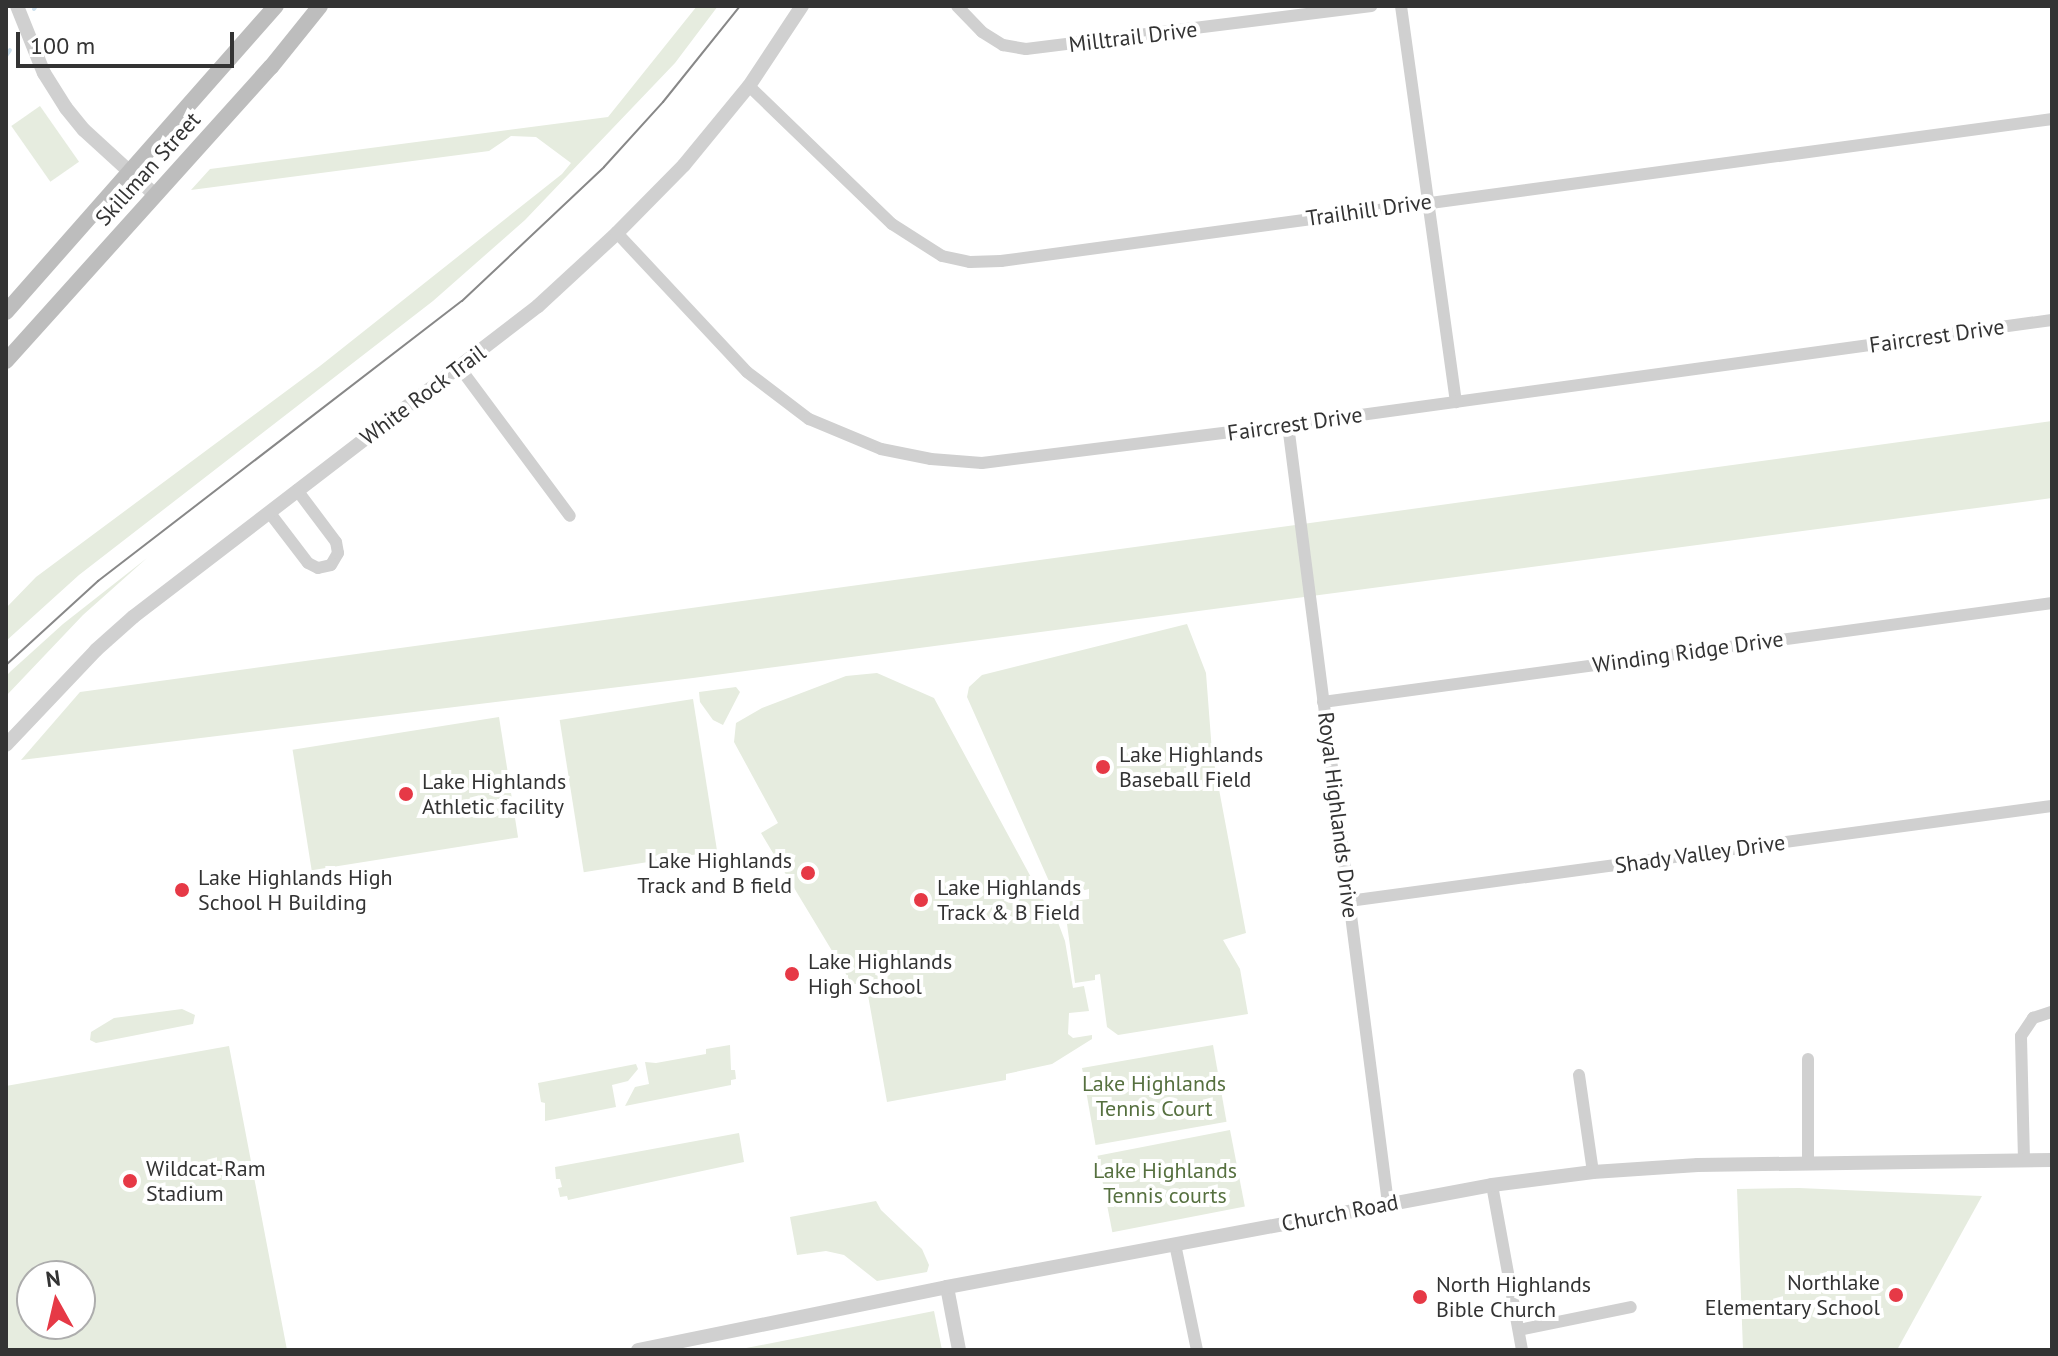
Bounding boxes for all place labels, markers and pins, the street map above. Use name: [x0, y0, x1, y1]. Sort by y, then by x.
place label: Lake Highlands Baseball Field: [1119, 741, 1263, 792]
marker: Lake Highlands Baseball Field: [1094, 758, 1112, 776]
place label: Lake Highlands Athletic facility: [422, 768, 566, 820]
marker: Lake Highlands Athletic facility: [397, 785, 415, 803]
place label: Lake Highlands Track and B field: [637, 847, 792, 898]
place label: Lake Highlands High School H Building: [198, 864, 393, 916]
marker: Lake Highlands Track and B field: [799, 864, 817, 882]
place label: Lake Highlands Track & B Field: [937, 874, 1081, 926]
marker: Lake Highlands High School H Building: [173, 881, 191, 899]
marker: Lake Highlands Track & B Field: [912, 891, 930, 909]
place label: Lake Highlands High School: [808, 948, 952, 1000]
marker: Lake Highlands High School: [783, 965, 801, 983]
place label: Wildcat-Ram Stadium: [146, 1155, 266, 1206]
marker: Wildcat-Ram Stadium: [121, 1172, 139, 1190]
place label: Northlake Elementary School: [1704, 1269, 1880, 1320]
place label: North Highlands Bible Church: [1436, 1271, 1591, 1322]
marker: Northlake Elementary School: [1887, 1286, 1905, 1304]
marker: North Highlands Bible Church: [1411, 1288, 1429, 1306]

